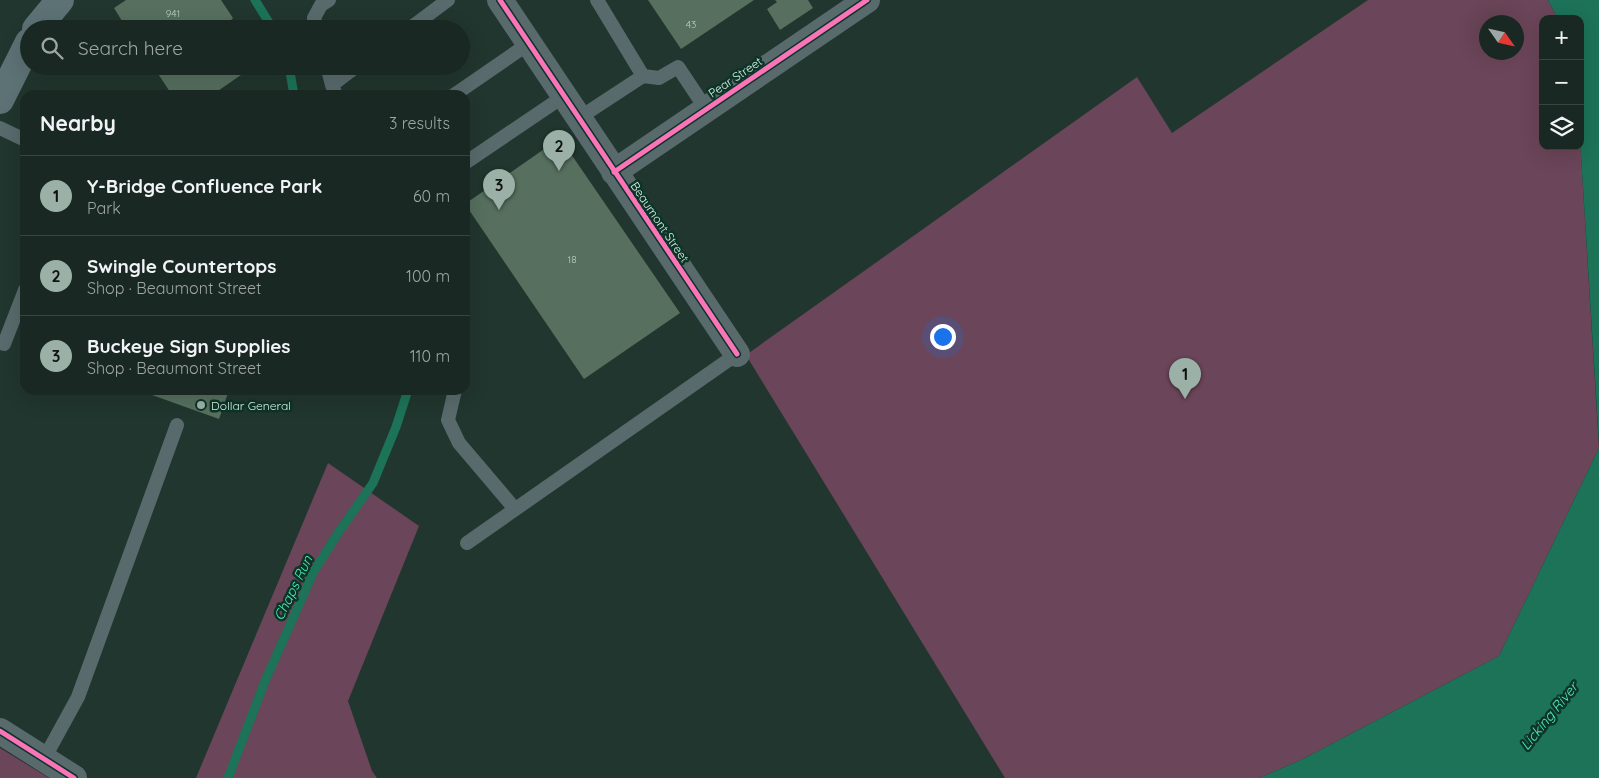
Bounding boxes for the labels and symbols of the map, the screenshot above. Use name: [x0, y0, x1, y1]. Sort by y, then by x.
house number: 941: [166, 7, 180, 20]
north arrow: [1479, 15, 1524, 60]
house number: 43: [686, 18, 696, 31]
street label: Pear Street: [705, 53, 765, 101]
pin: 2: [543, 130, 575, 171]
pin: 3: [483, 169, 515, 210]
street label: Beaumont Street: [628, 179, 692, 265]
house number: 18: [567, 253, 577, 266]
your location: [930, 324, 956, 350]
pin: 1: [1169, 358, 1201, 399]
place label: Dollar General: [211, 398, 291, 413]
marker: Dollar General: [195, 399, 207, 411]
water label: Chaps Run: [270, 552, 317, 623]
water label: Licking River: [1516, 677, 1583, 753]

